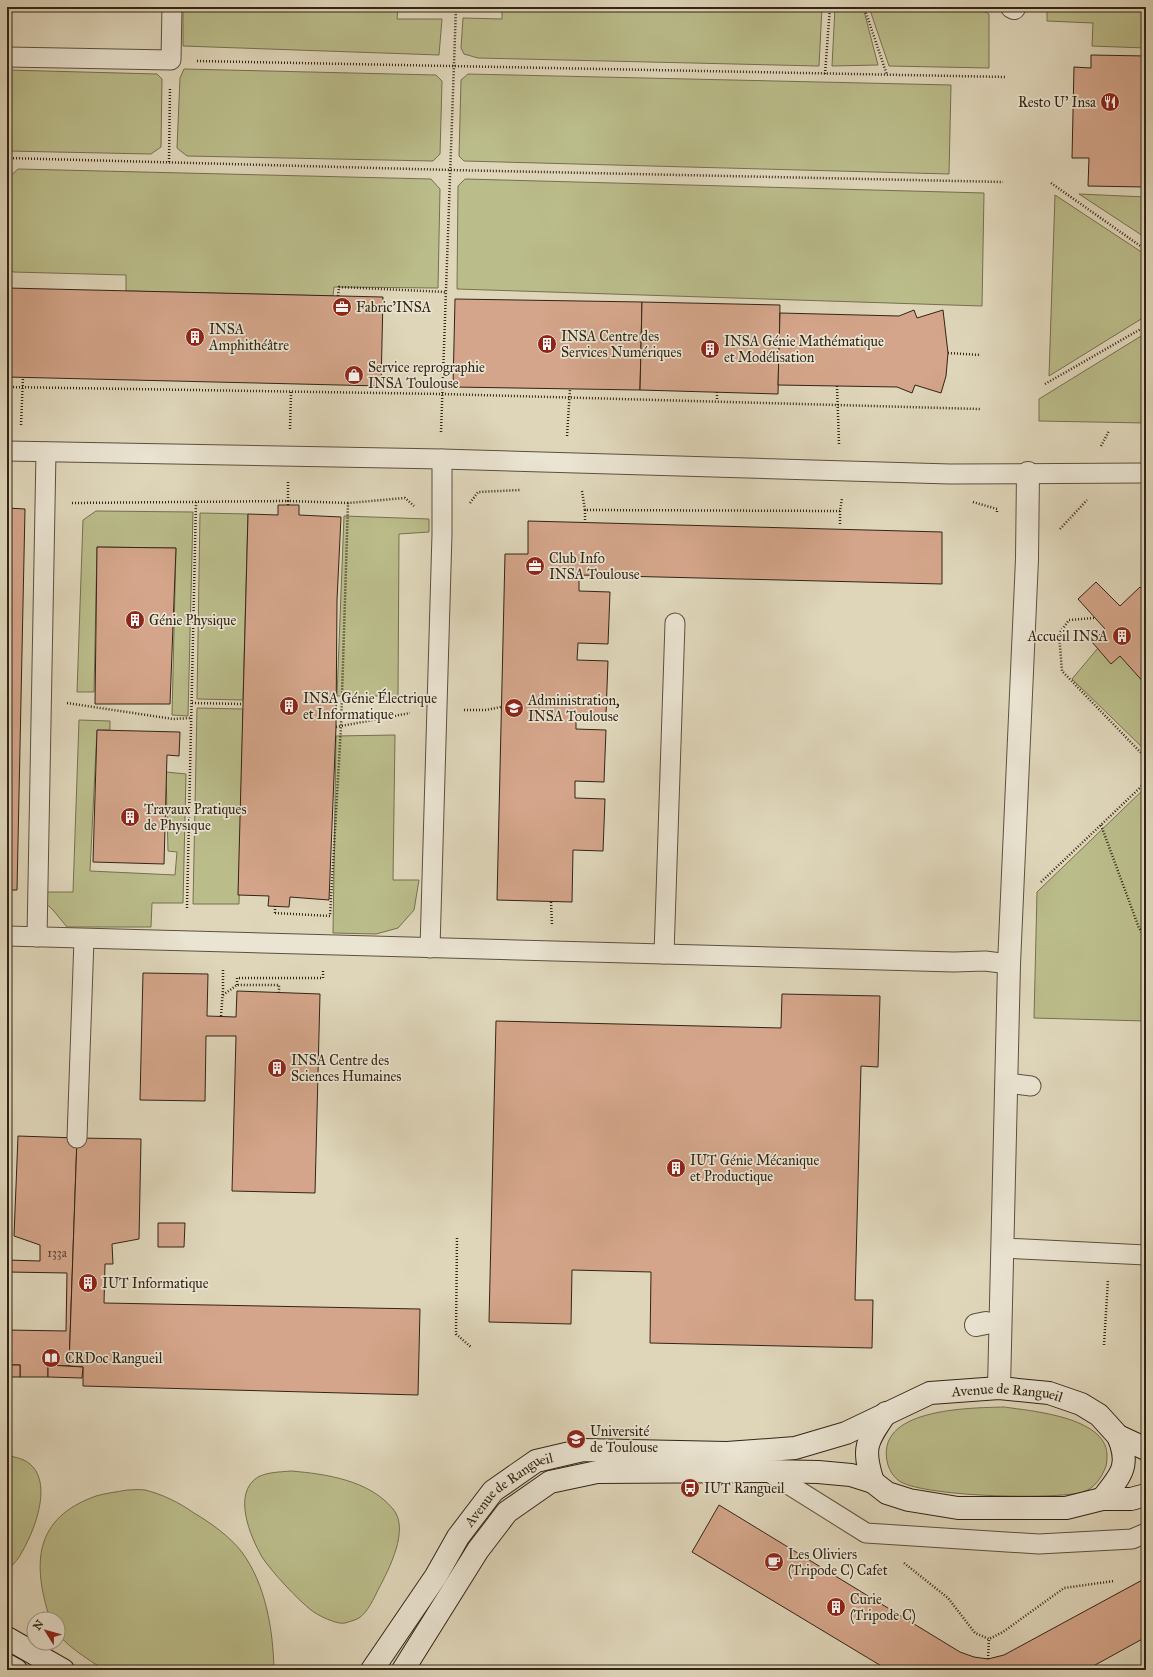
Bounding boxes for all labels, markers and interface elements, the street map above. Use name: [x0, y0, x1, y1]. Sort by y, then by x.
restaurant icon: Resto U' Insa: [1099, 91, 1121, 113]
place label: Resto U' Insa: [1018, 94, 1096, 111]
office icon: Fabric'INSA: [331, 296, 353, 318]
place label: Fabric'INSA: [356, 299, 432, 316]
place label: INSA Amphithéâtre: [208, 321, 289, 354]
building icon: INSA Amphithéâtre: [184, 326, 206, 348]
place label: INSA Centre des Services Numériques: [561, 328, 682, 362]
building icon: INSA Centre des Services Numériques: [536, 333, 558, 355]
place label: INSA Génie Mathématique et Modélisation: [724, 333, 884, 366]
building icon: INSA Génie Mathématique et Modélisation: [699, 338, 721, 360]
place label: Service reprographie INSA Toulouse: [368, 359, 485, 392]
shop icon: Service reprographie INSA Toulouse: [343, 364, 365, 386]
place label: Club Info INSA Toulouse: [549, 550, 640, 583]
office icon: Club Info INSA Toulouse: [524, 555, 546, 577]
building icon: Génie Physique: [124, 609, 146, 631]
place label: Génie Physique: [149, 612, 236, 630]
building icon: Accueil INSA: [1111, 625, 1133, 647]
place label: Accueil INSA: [1027, 628, 1109, 645]
place label: INSA Génie Électrique et Informatique: [303, 688, 437, 724]
place label: Administration, INSA Toulouse: [527, 692, 620, 725]
building icon: INSA Génie Électrique et Informatique: [278, 695, 300, 717]
school or university icon: Administration, INSA Toulouse: [503, 697, 525, 719]
place label: Travaux Pratiques de Physique: [144, 801, 247, 835]
building icon: Travaux Pratiques de Physique: [119, 806, 141, 828]
place label: INSA Centre des Sciences Humaines: [291, 1052, 401, 1085]
building icon: INSA Centre des Sciences Humaines: [266, 1057, 288, 1079]
place label: IUT Génie Mécanique et Productique: [690, 1152, 819, 1186]
building icon: IUT Génie Mécanique et Productique: [665, 1157, 687, 1179]
house number: 133a: [47, 1246, 68, 1260]
building icon: IUT Informatique: [77, 1272, 99, 1294]
place label: IUT Informatique: [102, 1275, 209, 1293]
library icon: CRDoc Rangueil: [40, 1347, 62, 1369]
place label: CRDoc Rangueil: [65, 1350, 163, 1367]
street label: Avenue de Rangueil: [950, 1379, 1065, 1406]
place label: Université de Toulouse: [590, 1423, 658, 1456]
school or university icon: Université de Toulouse: [565, 1428, 587, 1450]
street label: Avenue de Rangueil: [460, 1449, 555, 1531]
bus stop icon: IUT Rangueil: [679, 1477, 701, 1499]
place label: IUT Rangueil: [704, 1480, 785, 1497]
place label: Les Oliviers (Tripode C) Cafet: [788, 1546, 888, 1580]
cafe icon: Les Oliviers (Tripode C) Cafet: [763, 1551, 785, 1573]
place label: Curie (Tripode C): [850, 1591, 916, 1625]
building icon: Curie (Tripode C): [825, 1596, 847, 1618]
north arrow: [26, 1611, 66, 1651]
text: N: [30, 1617, 47, 1633]

